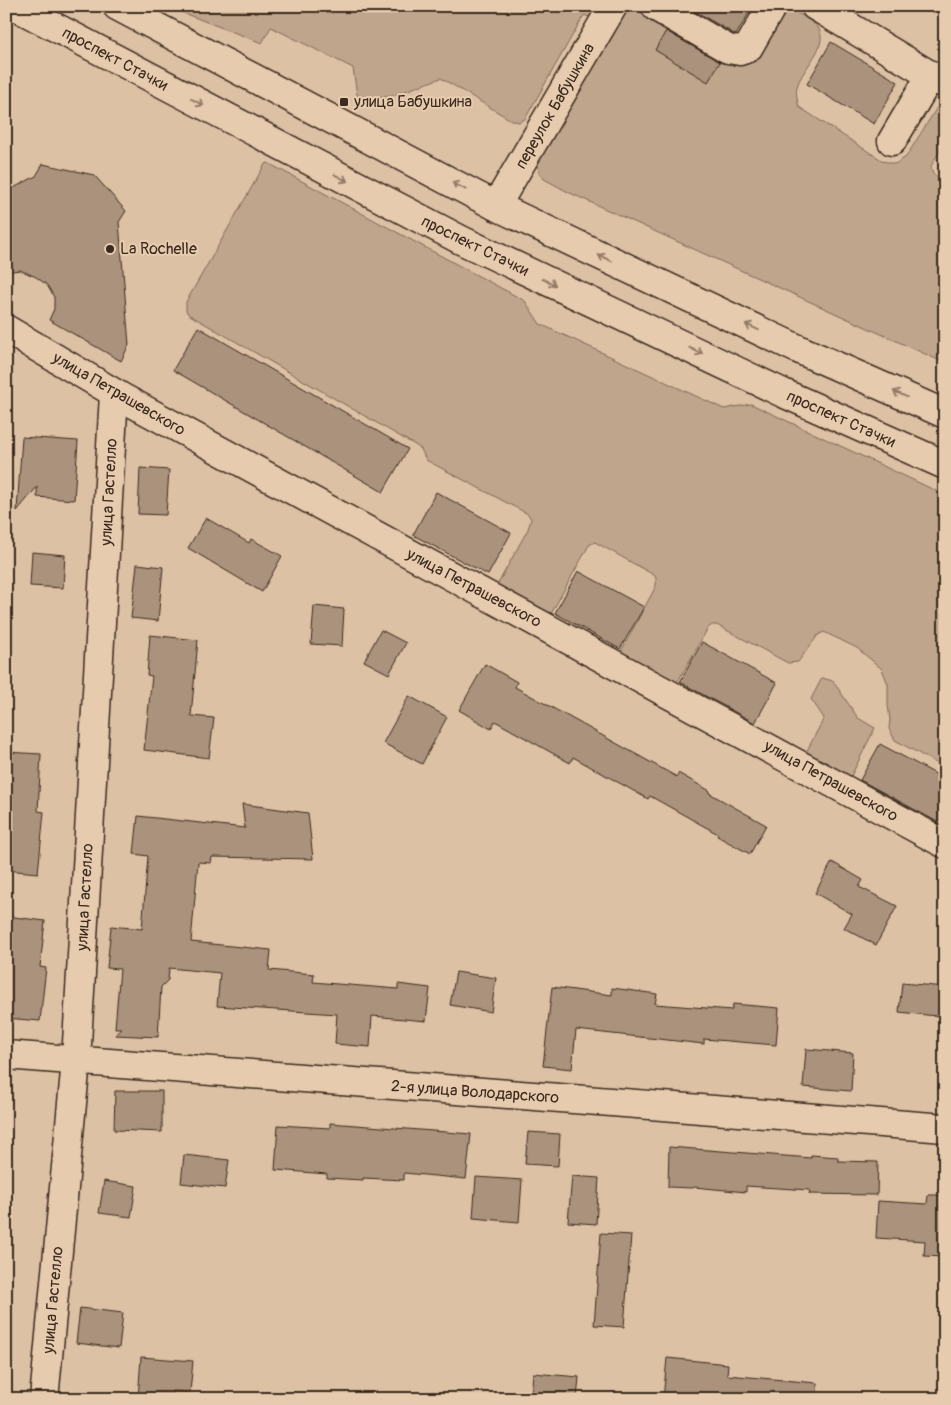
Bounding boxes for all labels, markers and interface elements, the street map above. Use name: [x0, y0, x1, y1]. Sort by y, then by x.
street label: проспект Стачки: [59, 23, 171, 95]
street label: переулок Бабушкина: [511, 40, 599, 172]
place label: улица Бабушкина: [353, 92, 472, 112]
marker: улица Бабушкина: [338, 96, 350, 108]
one-way arrow: [190, 97, 205, 107]
one-way arrow: [334, 173, 349, 183]
one-way arrow: [452, 181, 467, 191]
street label: проспект Стачки: [418, 211, 532, 281]
place label: La Rochelle: [120, 239, 197, 259]
marker: La Rochelle: [104, 243, 116, 255]
one-way arrow: [598, 252, 613, 262]
one-way arrow: [541, 278, 556, 287]
one-way arrow: [745, 322, 760, 331]
street label: улица Петрашевского: [48, 347, 189, 440]
one-way arrow: [688, 347, 703, 357]
street label: проспект Стачки: [783, 386, 899, 452]
one-way arrow: [893, 389, 908, 399]
street label: улица Гастелло: [96, 437, 122, 547]
street label: улица Петрашевского: [402, 544, 545, 632]
street label: улица Петрашевского: [760, 735, 902, 826]
street label: улица Гастелло: [72, 842, 98, 952]
street label: 2-я улица Володарского: [390, 1076, 560, 1108]
street label: улица Гастелло: [38, 1245, 68, 1355]

